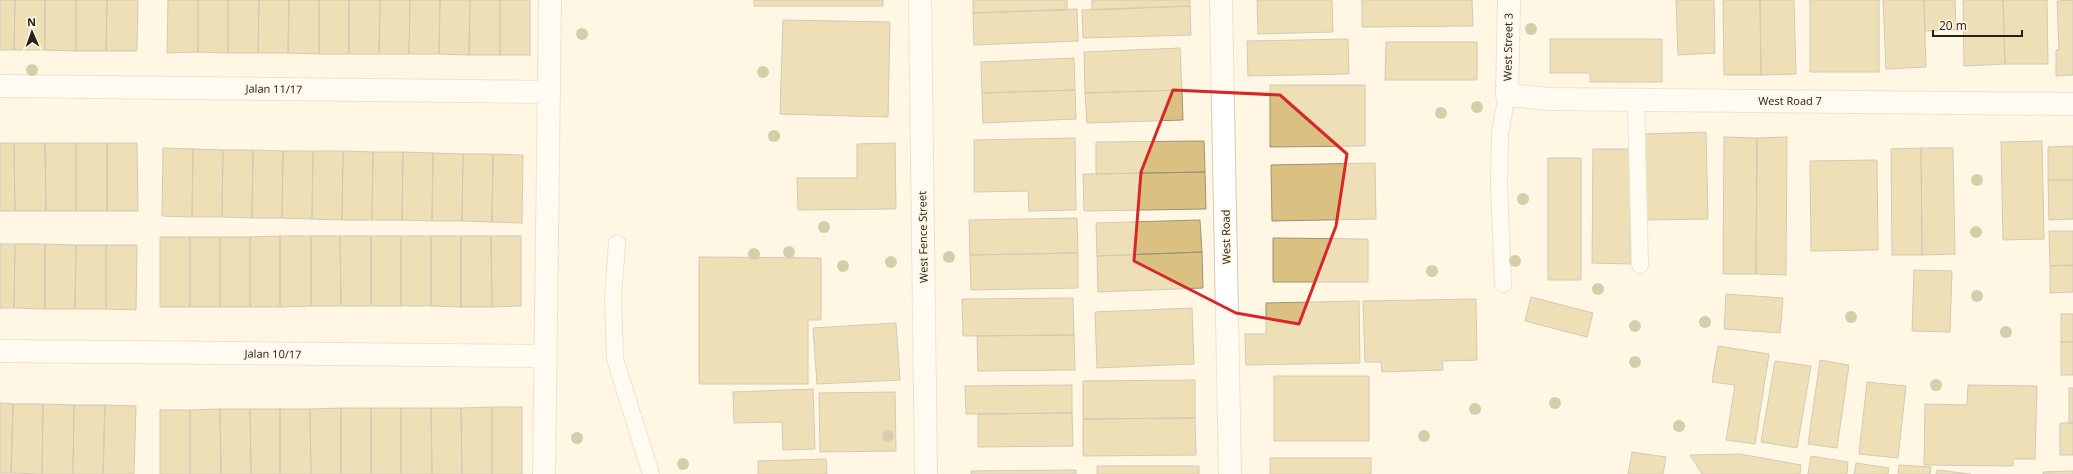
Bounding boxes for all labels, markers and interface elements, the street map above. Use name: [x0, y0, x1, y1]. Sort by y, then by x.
north arrow: [12, 12, 52, 52]
scale bar: [1933, 12, 2022, 38]
street label: West Street 3: [1499, 13, 1516, 81]
text: N: [27, 14, 36, 29]
text: 20 m: [1939, 17, 1967, 34]
street label: Jalan 11/17: [244, 80, 303, 96]
street label: West Road 7: [1758, 93, 1822, 108]
street label: West Fence Street: [914, 191, 931, 283]
street label: West Road: [1218, 210, 1233, 264]
street label: Jalan 10/17: [243, 345, 302, 361]

